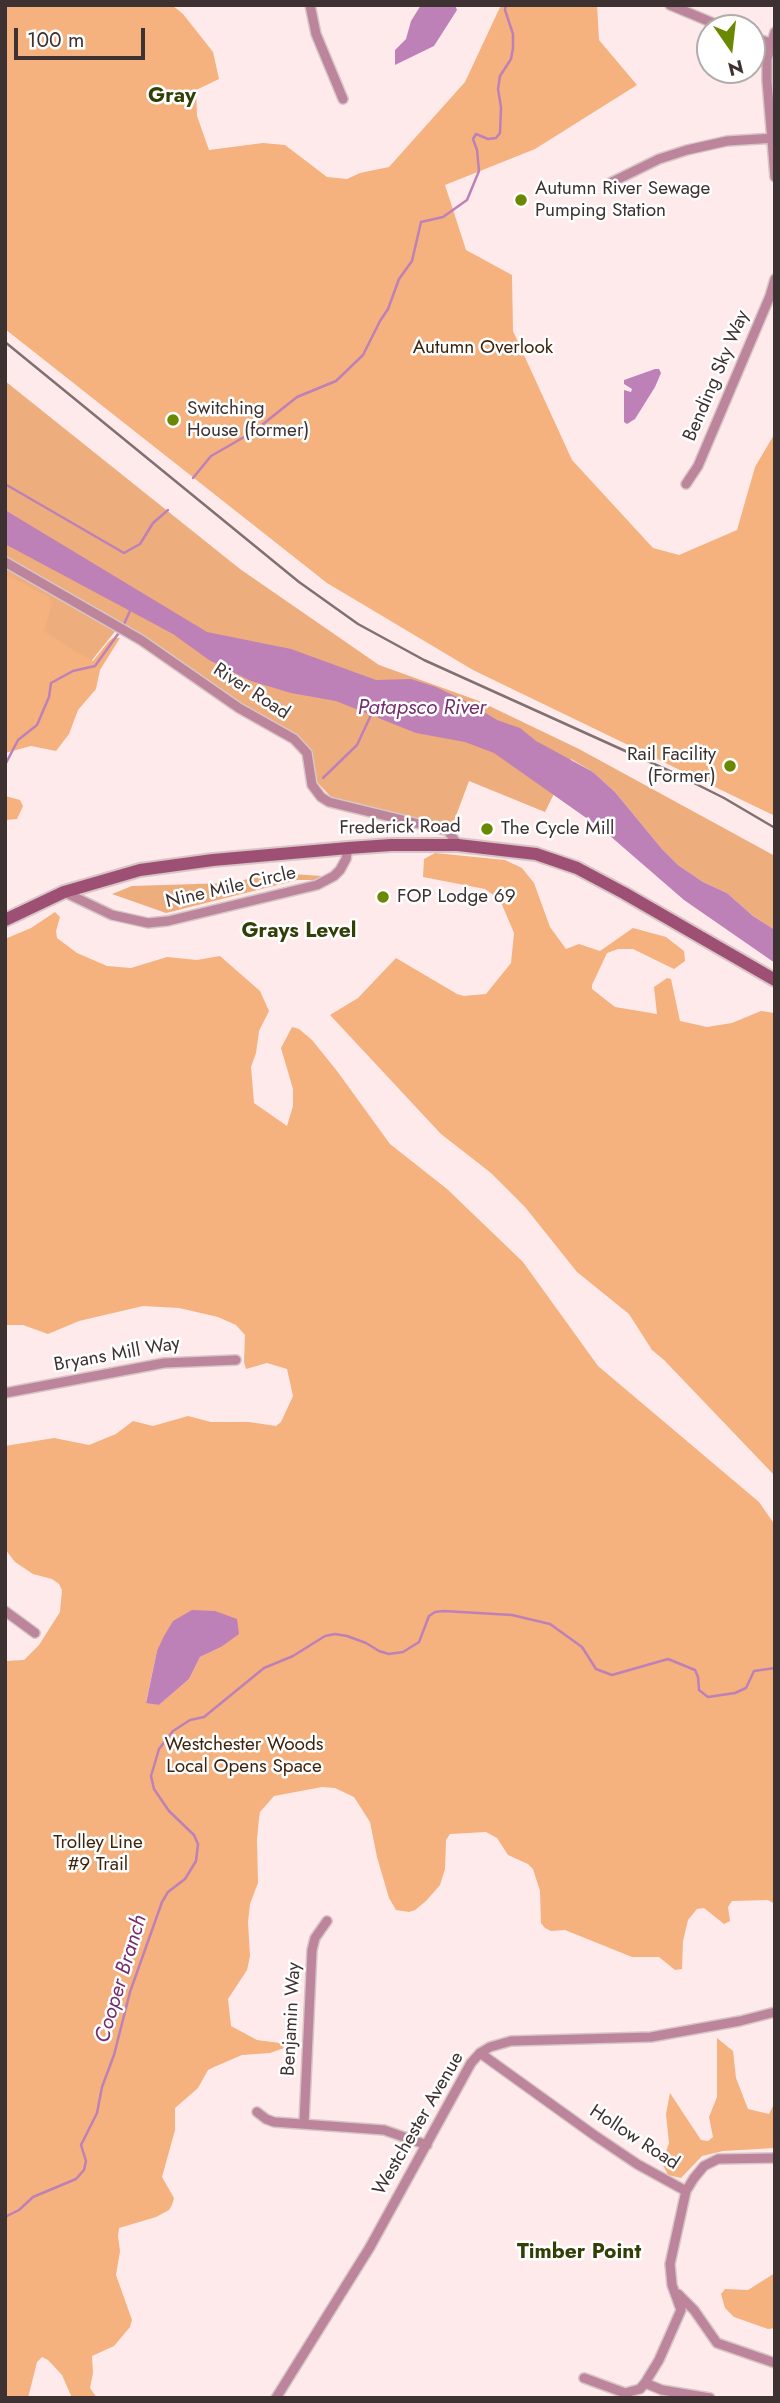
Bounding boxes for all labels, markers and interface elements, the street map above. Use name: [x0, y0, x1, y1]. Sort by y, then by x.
scale bar: [18, 14, 149, 58]
north arrow: [696, 14, 766, 84]
text: 100 m: [27, 25, 84, 55]
text: N: [725, 53, 746, 83]
district label: Gray: [148, 84, 196, 110]
place label: Autumn River Sewage Pumping Station: [535, 178, 710, 222]
marker: Autumn River Sewage Pumping Station: [513, 192, 529, 208]
street label: Bending Sky Way: [679, 307, 755, 445]
park label: Autumn Overlook: [413, 337, 553, 359]
place label: Switching House (former): [187, 398, 309, 442]
marker: Switching House (former): [165, 412, 181, 428]
street label: River Road: [208, 659, 294, 725]
water label: Patapsco River: [358, 696, 486, 722]
place label: Rail Facility (Former): [627, 744, 716, 788]
marker: Rail Facility (Former): [722, 758, 738, 774]
street label: Frederick Road: [339, 816, 461, 840]
place label: The Cycle Mill: [501, 818, 614, 840]
marker: The Cycle Mill: [479, 821, 495, 837]
street label: Nine Mile Circle: [164, 862, 298, 914]
place label: FOP Lodge 69: [397, 886, 516, 908]
marker: FOP Lodge 69: [375, 889, 391, 905]
district label: Grays Level: [241, 919, 357, 945]
street label: Bryans Mill Way: [52, 1333, 182, 1377]
park label: Westchester Woods Local Opens Space: [165, 1734, 323, 1778]
park label: Trolley Line #9 Trail: [53, 1832, 143, 1876]
water label: Cooper Branch: [91, 1912, 153, 2046]
street label: Benjamin Way: [278, 1961, 306, 2077]
street label: Westchester Avenue: [369, 2048, 469, 2200]
street label: Hollow Road: [585, 2101, 683, 2175]
district label: Timber Point: [517, 2240, 641, 2266]

